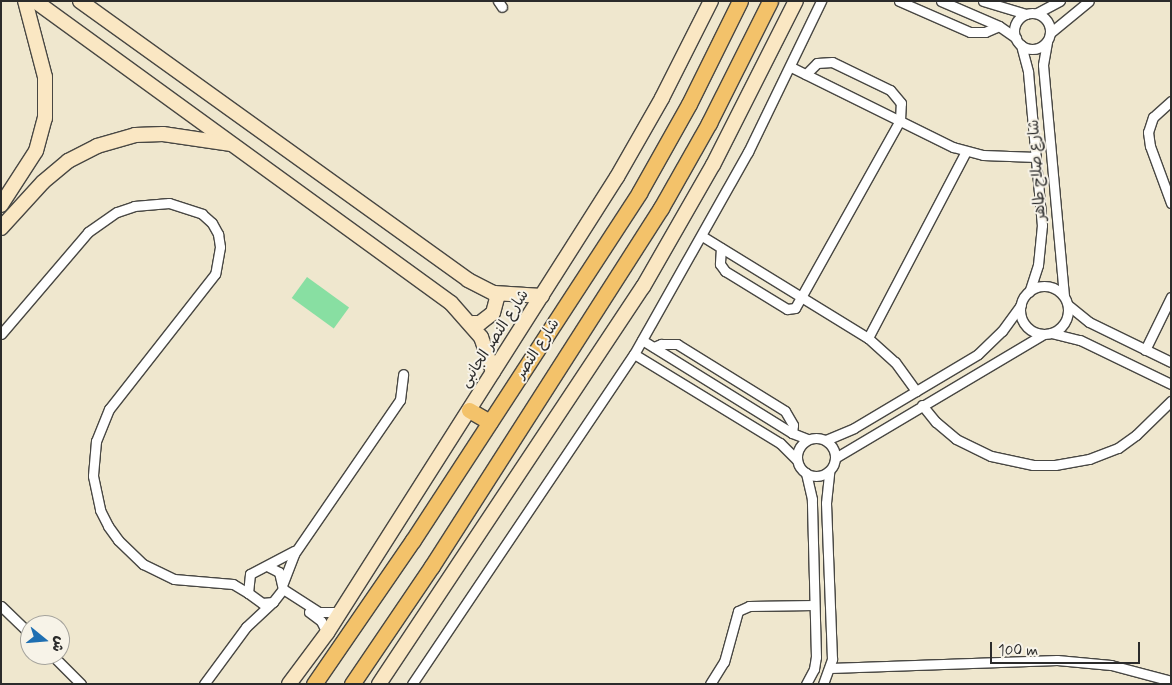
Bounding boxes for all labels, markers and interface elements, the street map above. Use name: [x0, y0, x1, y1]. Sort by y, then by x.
street label: شارع صلاح طاهر: [1025, 119, 1051, 221]
street label: شارع النصر الجانبى: [457, 287, 533, 391]
street label: شارع النصر: [512, 316, 564, 382]
north arrow: [20, 615, 70, 665]
scale bar: [992, 632, 1142, 664]
text: ش: [48, 634, 69, 654]
text: 100 m: [998, 641, 1038, 661]

